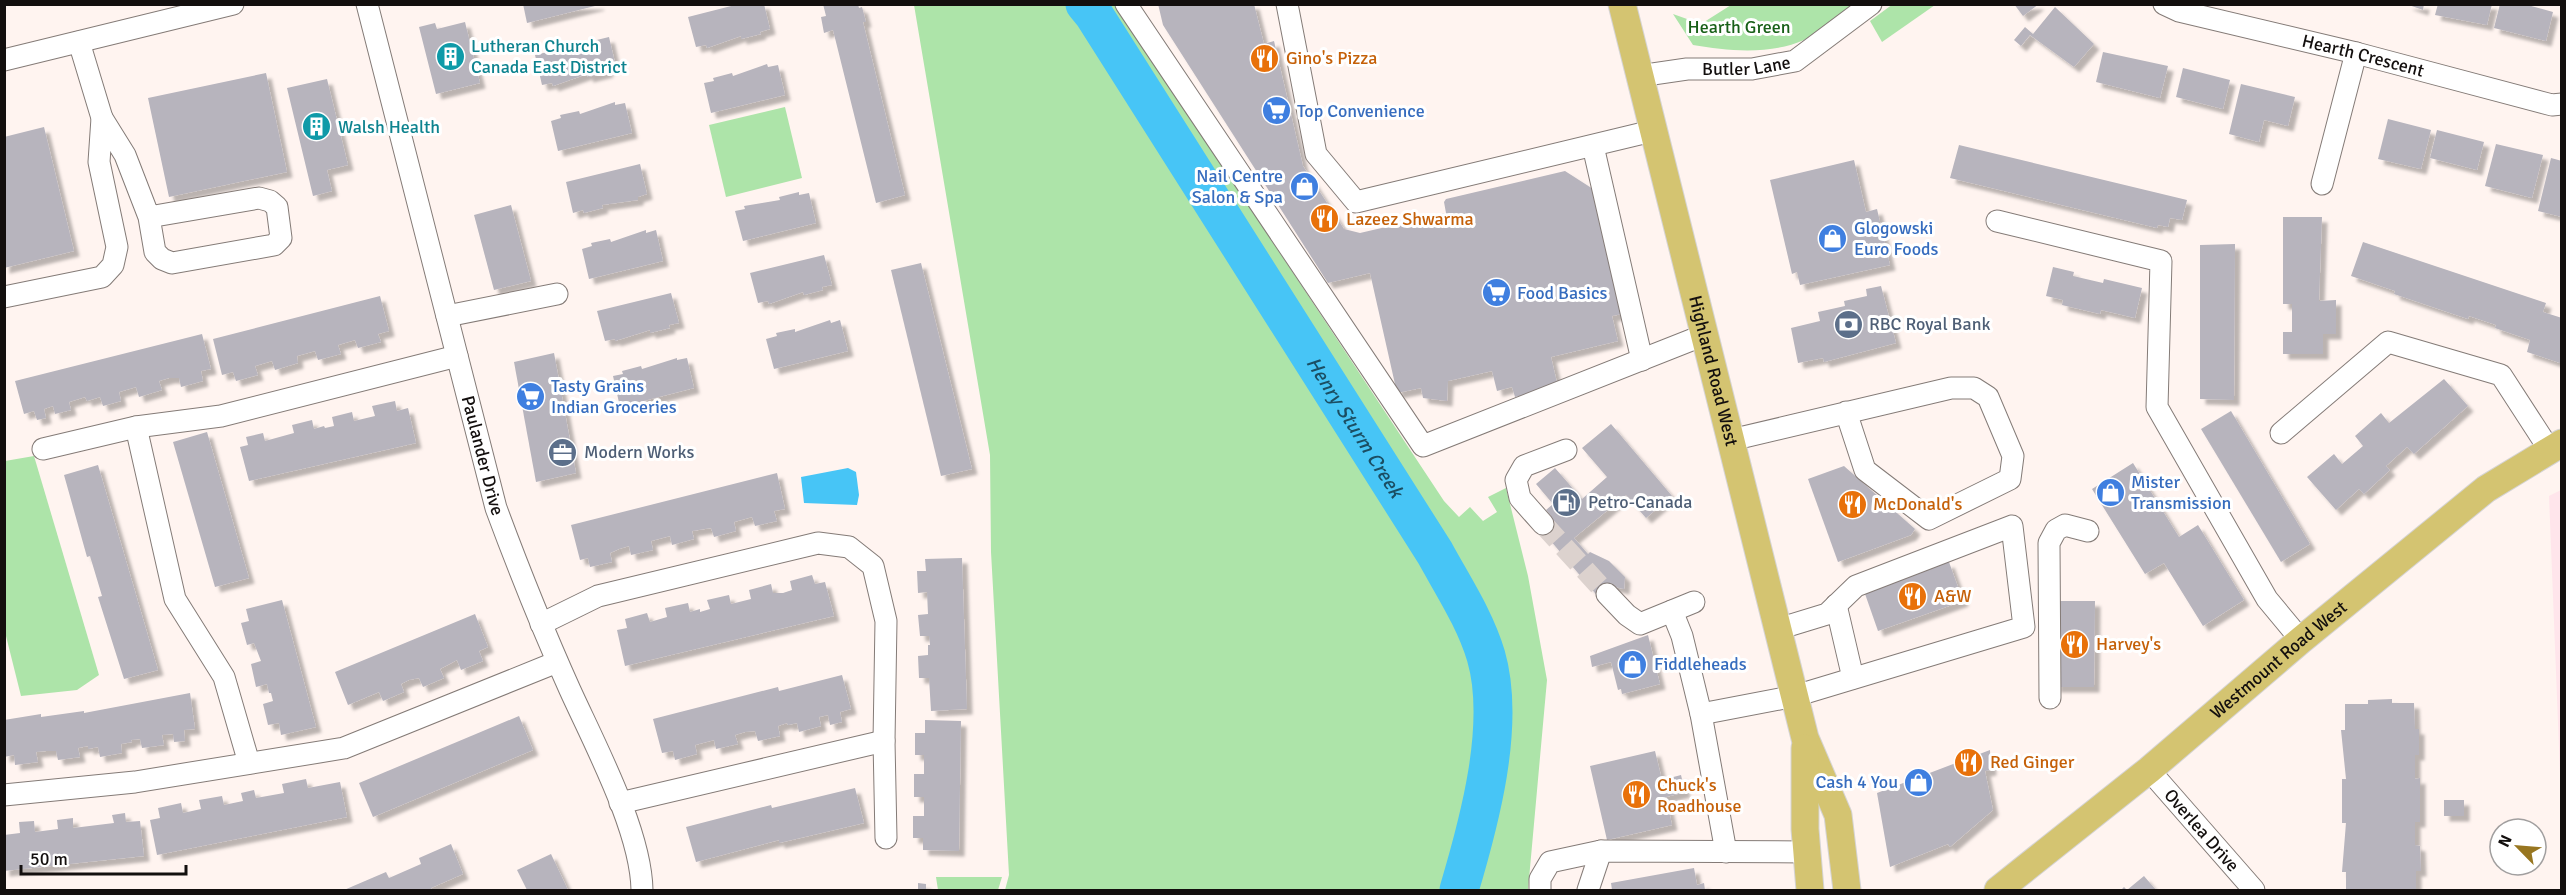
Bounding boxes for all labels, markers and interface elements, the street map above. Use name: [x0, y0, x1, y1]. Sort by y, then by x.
park label: Hearth Green: [1687, 16, 1791, 38]
street label: Hearth Crescent: [2300, 30, 2427, 82]
place label: Lutheran Church Canada East District: [471, 35, 627, 78]
building icon: Lutheran Church Canada East District: [434, 40, 466, 72]
restaurant icon: Gino's Pizza: [1249, 42, 1281, 74]
place label: Gino's Pizza: [1286, 47, 1377, 69]
street label: Butler Lane: [1702, 51, 1792, 80]
supermarket icon: Top Convenience: [1260, 95, 1292, 127]
place label: Top Convenience: [1297, 100, 1425, 122]
building icon: Walsh Health: [301, 111, 333, 143]
place label: Walsh Health: [338, 116, 440, 138]
place label: Nail Centre Salon & Spa: [1192, 165, 1283, 208]
shop icon: Nail Centre Salon & Spa: [1288, 170, 1320, 202]
restaurant icon: Lazeez Shwarma: [1309, 203, 1341, 235]
place label: Lazeez Shwarma: [1346, 208, 1474, 230]
place label: Glogowski Euro Foods: [1854, 217, 1939, 260]
shop icon: Glogowski Euro Foods: [1817, 222, 1849, 254]
supermarket icon: Food Basics: [1480, 277, 1512, 309]
place label: Food Basics: [1517, 282, 1607, 304]
street label: Highland Road West: [1684, 293, 1743, 448]
bank icon: RBC Royal Bank: [1832, 308, 1864, 340]
place label: RBC Royal Bank: [1869, 313, 1991, 335]
water label: Henry Sturm Creek: [1301, 352, 1410, 504]
place label: Tasty Grains Indian Groceries: [551, 375, 677, 418]
supermarket icon: Tasty Grains Indian Groceries: [514, 380, 546, 412]
street label: Paulander Drive: [457, 393, 509, 518]
office icon: Modern Works: [547, 436, 579, 468]
place label: Modern Works: [584, 441, 694, 463]
place label: Mister Transmission: [2131, 471, 2231, 514]
shop icon: Mister Transmission: [2094, 476, 2126, 508]
fuel station icon: Petro-Canada: [1551, 486, 1583, 518]
restaurant icon: McDonald's: [1836, 488, 1868, 520]
place label: Petro-Canada: [1588, 491, 1692, 513]
place label: McDonald's: [1873, 493, 1962, 515]
restaurant icon: A&W: [1897, 580, 1929, 612]
place label: A&W: [1934, 585, 1972, 607]
street label: Westmount Road West: [2206, 596, 2351, 724]
restaurant icon: Harvey's: [2059, 628, 2091, 660]
place label: Harvey's: [2096, 633, 2161, 655]
shop icon: Fiddleheads: [1617, 648, 1649, 680]
place label: Fiddleheads: [1654, 653, 1747, 675]
restaurant icon: Red Ginger: [1953, 746, 1985, 778]
place label: Red Ginger: [1990, 751, 2075, 773]
shop icon: Cash 4 You: [1903, 766, 1935, 798]
place label: Cash 4 You: [1816, 771, 1898, 793]
place label: Chuck's Roadhouse: [1657, 774, 1741, 817]
restaurant icon: Chuck's Roadhouse: [1620, 779, 1652, 811]
street label: Overlea Drive: [2159, 784, 2244, 876]
north arrow: [2488, 817, 2548, 877]
text: N: [2494, 832, 2517, 850]
scale bar: [21, 838, 186, 876]
text: 50 m: [30, 848, 68, 870]

